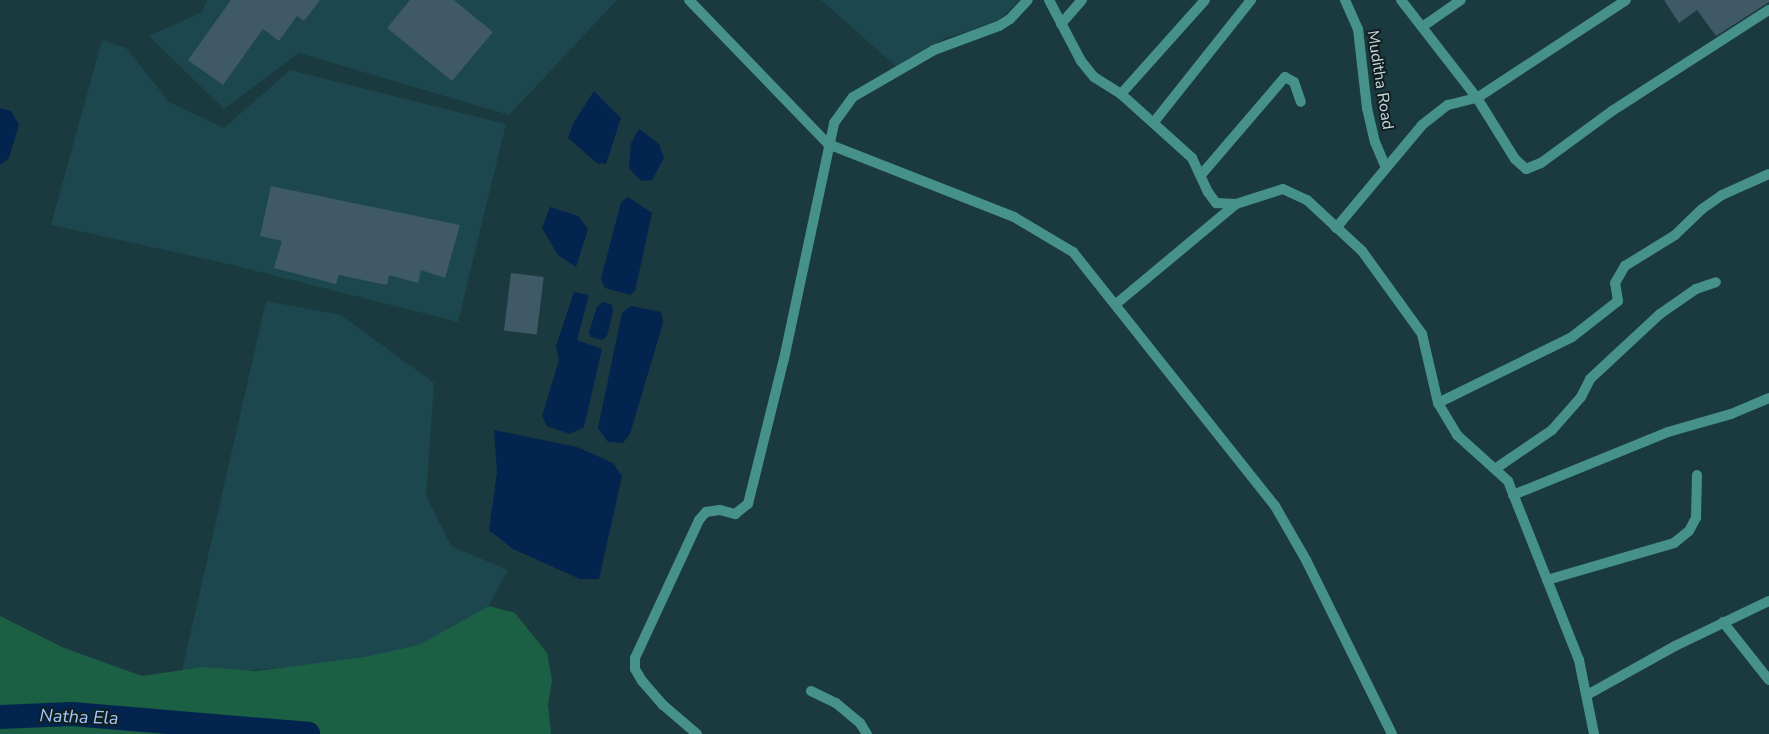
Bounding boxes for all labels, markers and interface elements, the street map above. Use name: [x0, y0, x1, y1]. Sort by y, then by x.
street label: Muditha Road: [1363, 29, 1397, 131]
water label: Natha Ela: [39, 705, 119, 729]

